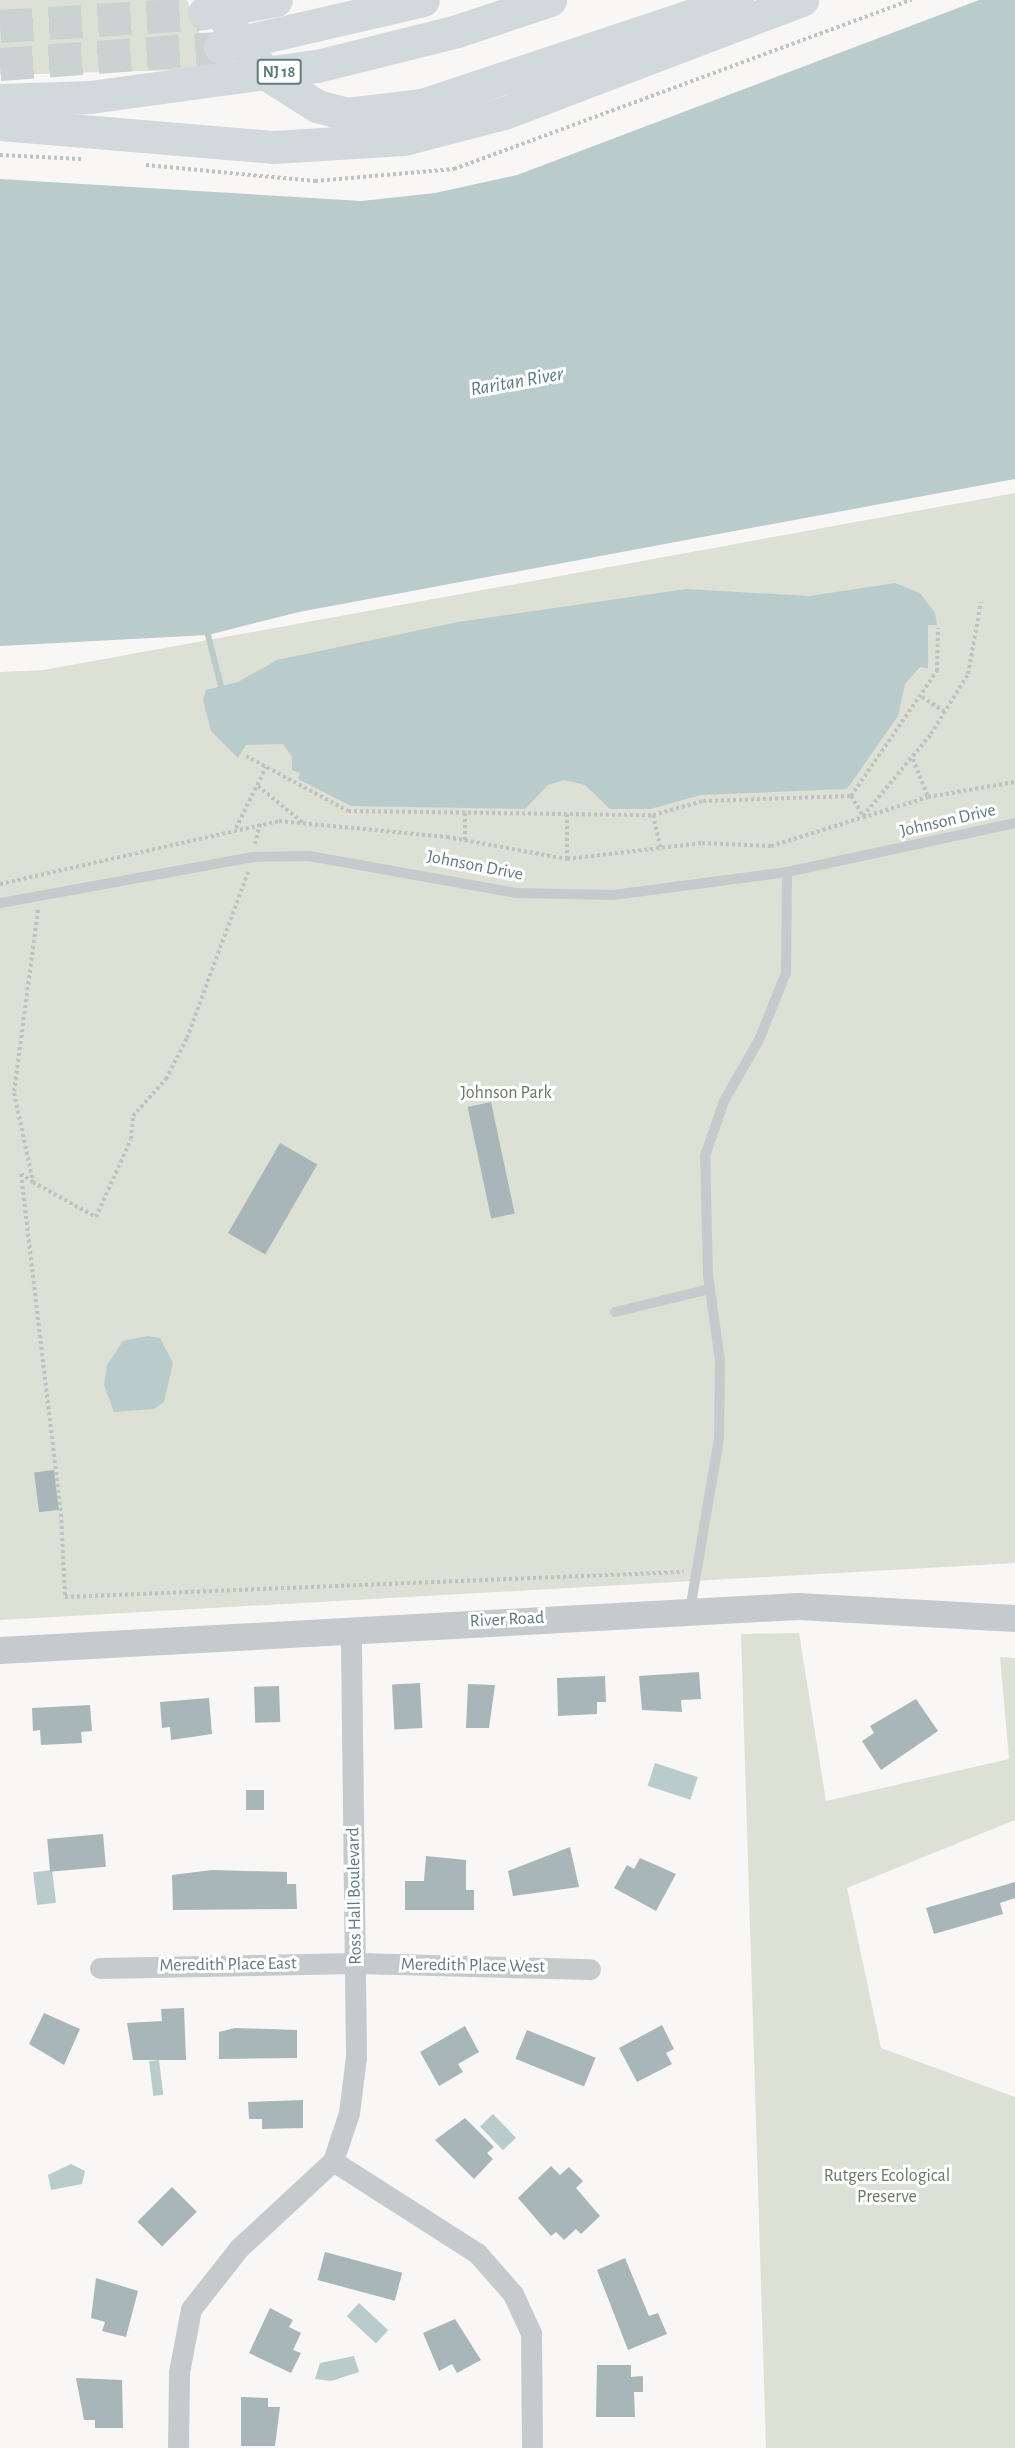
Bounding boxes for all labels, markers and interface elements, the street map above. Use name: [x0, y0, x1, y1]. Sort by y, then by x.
road number: NJ 18: [256, 59, 302, 85]
water label: Raritan River: [469, 362, 565, 402]
street label: Johnson Drive: [898, 800, 998, 842]
street label: Johnson Drive: [425, 846, 525, 886]
park label: Johnson Park: [460, 1082, 552, 1104]
street label: River Road: [469, 1607, 545, 1633]
street label: Ross Hall Boulevard: [343, 1827, 367, 1965]
street label: Meredith Place East: [159, 1953, 297, 1977]
street label: Meredith Place West: [401, 1954, 545, 1978]
park label: Rutgers Ecological Preserve: [824, 2166, 950, 2208]

